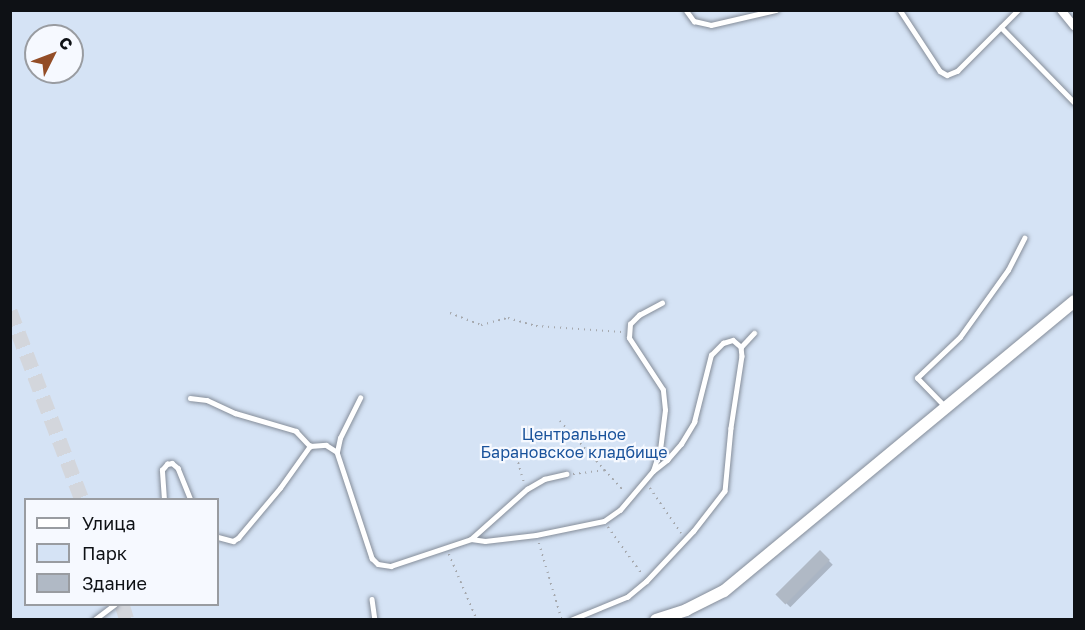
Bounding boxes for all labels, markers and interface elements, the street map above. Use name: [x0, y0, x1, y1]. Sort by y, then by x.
north arrow: [24, 24, 84, 84]
text: С: [55, 32, 77, 54]
park label: Центральное Барановское кладбище: [480, 424, 668, 462]
legend: [24, 498, 219, 606]
text: Улица: [82, 512, 136, 534]
text: Парк: [82, 542, 127, 564]
text: Здание: [82, 572, 147, 594]

